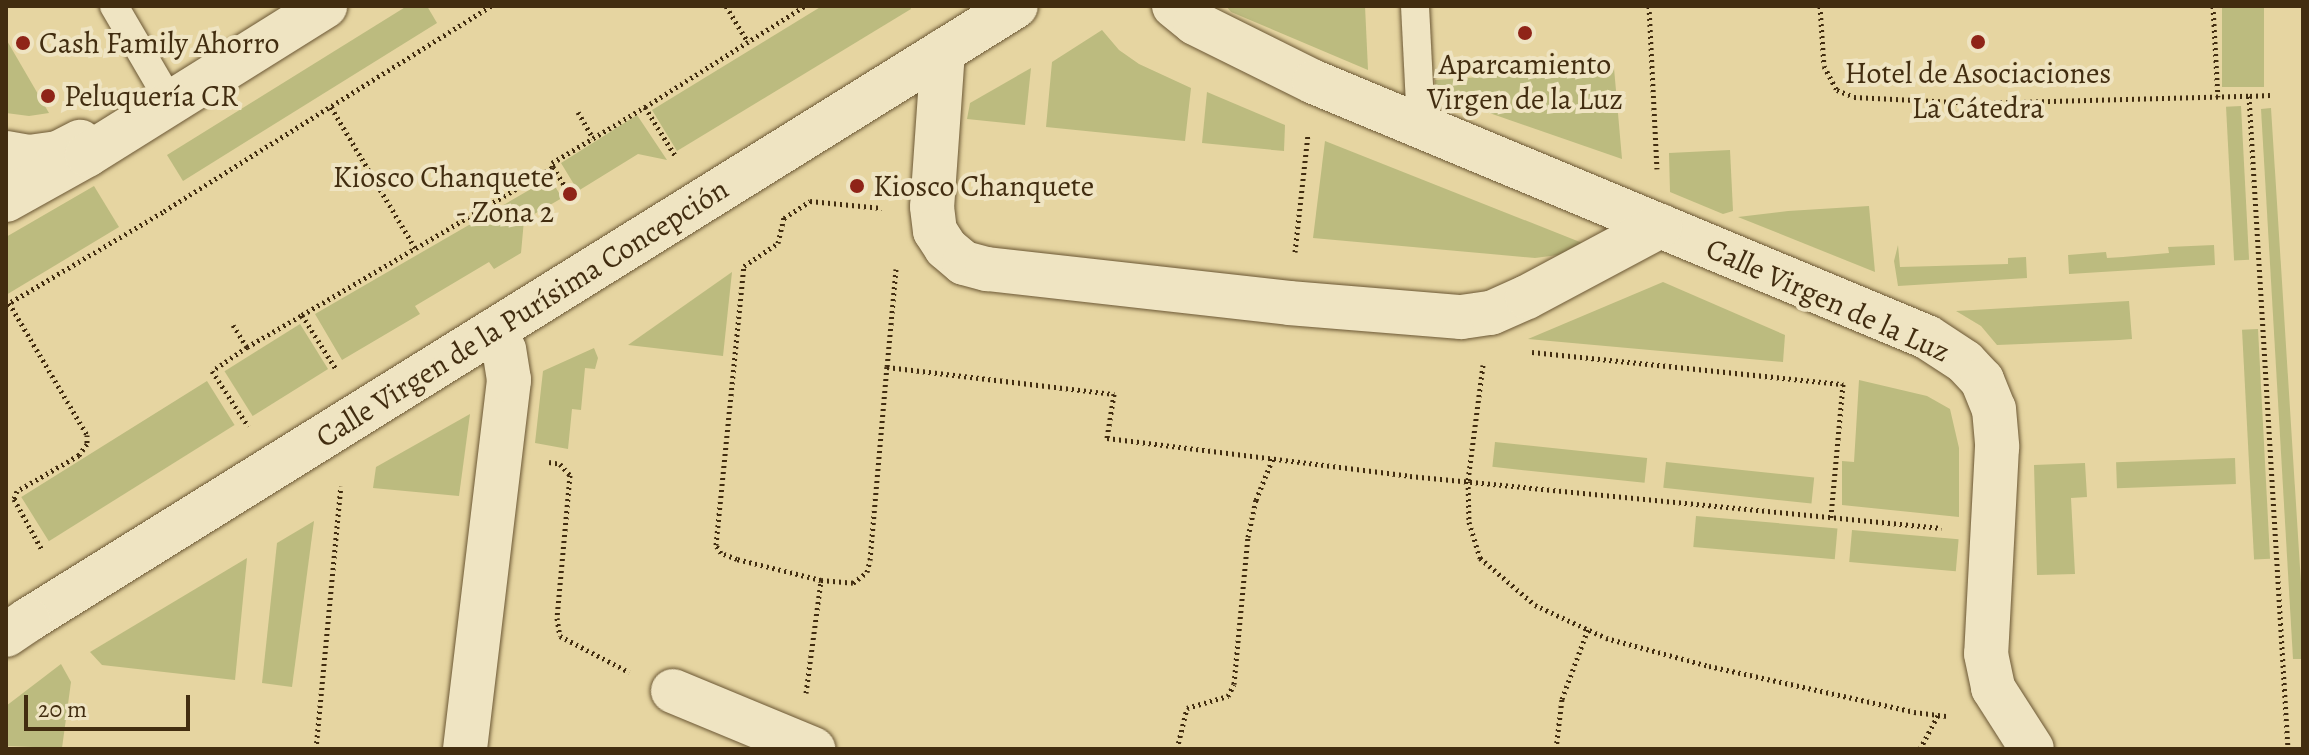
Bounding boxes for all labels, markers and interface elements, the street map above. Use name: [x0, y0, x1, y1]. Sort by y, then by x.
marker: Aparcamiento Virgen de la Luz: [1516, 24, 1534, 42]
place label: Cash Family Ahorro: [39, 25, 279, 61]
marker: Hotel de Asociaciones La Cátedra: [1969, 33, 1987, 51]
marker: Cash Family Ahorro: [14, 34, 32, 52]
place label: Aparcamiento Virgen de la Luz: [1427, 46, 1623, 116]
place label: Hotel de Asociaciones La Cátedra: [1845, 55, 2111, 126]
place label: Peluquería CR: [64, 78, 238, 114]
marker: Peluquería CR: [39, 87, 57, 105]
place label: Kiosco Chanquete - Zona 2: [333, 159, 554, 230]
place label: Kiosco Chanquete: [873, 168, 1094, 204]
street label: Calle Virgen de la Purísima Concepción: [309, 171, 735, 455]
marker: Kiosco Chanquete: [848, 177, 866, 195]
marker: Kiosco Chanquete - Zona 2: [561, 185, 579, 203]
street label: Calle Virgen de la Luz: [1701, 230, 1955, 370]
scale bar: [28, 679, 194, 729]
text: 20 m: [38, 693, 87, 725]

